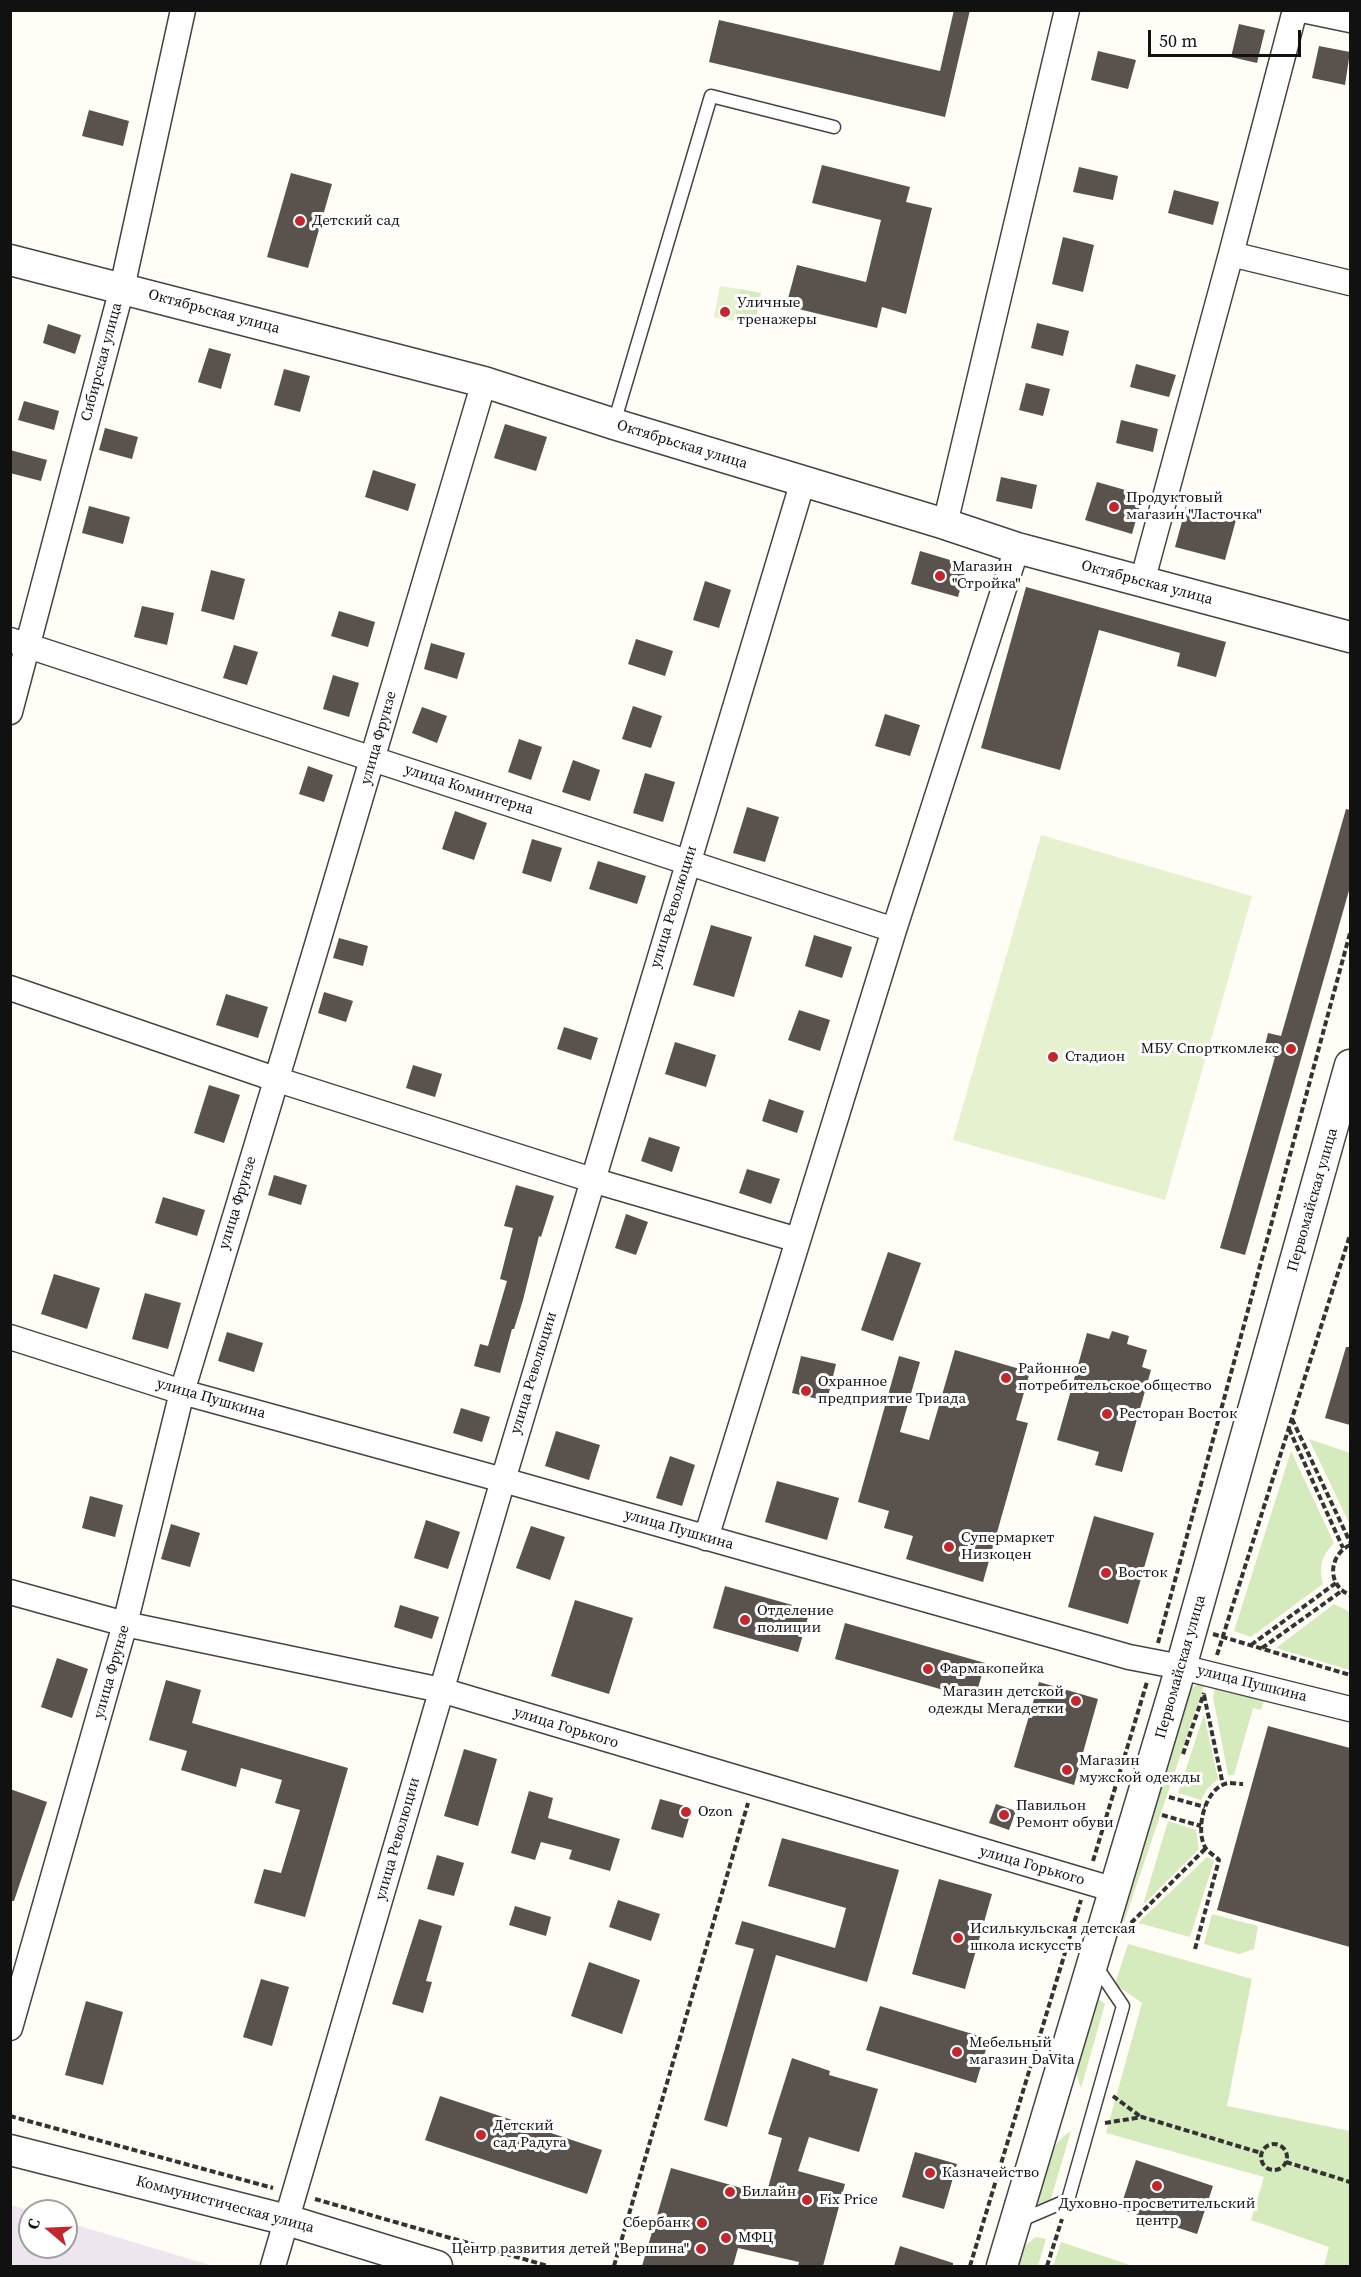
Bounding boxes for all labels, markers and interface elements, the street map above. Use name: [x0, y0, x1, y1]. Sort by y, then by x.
scale bar: [1151, 18, 1304, 56]
text: 50 m: [1159, 28, 1197, 53]
place label: Детский сад: [312, 212, 400, 230]
marker: Детский сад: [293, 214, 307, 228]
street label: Октябрьская улица: [146, 286, 282, 338]
place label: Уличные тренажеры: [737, 294, 817, 329]
street label: Сибирская улица: [78, 301, 126, 423]
marker: Уличные тренажеры: [718, 305, 732, 319]
street label: Октябрьская улица: [615, 417, 749, 473]
place label: Продуктовый магазин "Ласточка": [1126, 489, 1262, 524]
marker: Продуктовый магазин "Ласточка": [1107, 500, 1121, 514]
street label: Октябрьская улица: [1079, 557, 1215, 609]
place label: Магазин "Стройка": [952, 558, 1020, 593]
marker: Магазин "Стройка": [933, 569, 947, 583]
street label: улица Фрунзе: [357, 689, 401, 787]
street label: улица Коминтерна: [402, 761, 536, 819]
street label: улица Революции: [647, 844, 701, 970]
place label: МБУ Спорткомлекс: [1141, 1040, 1279, 1058]
marker: МБУ Спорткомлекс: [1284, 1042, 1298, 1056]
place label: Стадион: [1065, 1048, 1125, 1066]
marker: Стадион: [1046, 1050, 1060, 1064]
street label: Первомайская улица: [1284, 1126, 1342, 1274]
street label: улица Фрунзе: [215, 1154, 261, 1252]
street label: улица Революции: [507, 1310, 561, 1436]
place label: Районное потребительское общество: [1018, 1360, 1212, 1395]
marker: Районное потребительское общество: [999, 1371, 1013, 1385]
place label: Охранное предприятие Триада: [818, 1373, 966, 1408]
street label: улица Пушкина: [154, 1375, 268, 1423]
marker: Охранное предприятие Триада: [799, 1384, 813, 1398]
place label: Ресторан Восток: [1119, 1405, 1237, 1423]
marker: Ресторан Восток: [1100, 1407, 1114, 1421]
street label: улица Пушкина: [622, 1506, 736, 1554]
place label: Супермаркет Низкоцен: [961, 1529, 1054, 1564]
marker: Супермаркет Низкоцен: [942, 1540, 956, 1554]
place label: Восток: [1118, 1564, 1167, 1582]
marker: Восток: [1099, 1566, 1113, 1580]
street label: Первомайская улица: [1152, 1593, 1210, 1741]
place label: Отделение полиции: [757, 1602, 834, 1637]
marker: Отделение полиции: [738, 1613, 752, 1627]
street label: улица Фрунзе: [90, 1623, 134, 1721]
place label: Фармакопейка: [940, 1660, 1044, 1678]
marker: Фармакопейка: [921, 1662, 935, 1676]
street label: улица Пушкина: [1195, 1662, 1309, 1706]
place label: Магазин детской одежды Мегадетки: [928, 1683, 1064, 1718]
marker: Магазин детской одежды Мегадетки: [1069, 1694, 1083, 1708]
street label: улица Горького: [511, 1704, 621, 1752]
place label: Магазин мужской одежды: [1079, 1752, 1201, 1787]
marker: Магазин мужской одежды: [1060, 1763, 1074, 1777]
street label: улица Революции: [372, 1776, 424, 1902]
place label: Павильон Ремонт обуви: [1016, 1797, 1114, 1832]
place label: Ozon: [698, 1803, 733, 1821]
marker: Ozon: [679, 1805, 693, 1819]
marker: Павильон Ремонт обуви: [997, 1808, 1011, 1822]
street label: улица Горького: [977, 1842, 1087, 1890]
place label: Исилькульская детская школа искусств: [970, 1920, 1136, 1955]
marker: Исилькульская детская школа искусств: [951, 1931, 965, 1945]
place label: Мебельный магазин DaVita: [969, 2034, 1075, 2069]
marker: Мебельный магазин DaVita: [950, 2045, 964, 2059]
place label: Детский сад Радуга: [493, 2117, 567, 2152]
marker: Детский сад Радуга: [474, 2128, 488, 2142]
place label: Казначейство: [942, 2164, 1039, 2182]
marker: Казначейство: [923, 2166, 937, 2180]
street label: Коммунистическая улица: [134, 2173, 316, 2237]
marker: Духовно-просветительский центр: [1150, 2179, 1164, 2193]
place label: Билайн: [742, 2183, 796, 2201]
marker: Билайн: [723, 2185, 737, 2199]
place label: Fix Price: [819, 2191, 878, 2209]
marker: Fix Price: [800, 2193, 814, 2207]
place label: Духовно-просветительский центр: [1059, 2195, 1255, 2230]
north arrow: [18, 2199, 78, 2259]
place label: Сбербанк: [623, 2214, 690, 2232]
text: С: [21, 2216, 45, 2232]
marker: Сбербанк: [695, 2216, 709, 2230]
place label: МФЦ: [738, 2229, 773, 2247]
marker: МФЦ: [719, 2231, 733, 2245]
place label: Центр развития детей "Вершина": [451, 2240, 689, 2258]
marker: Центр развития детей "Вершина": [694, 2242, 708, 2256]

